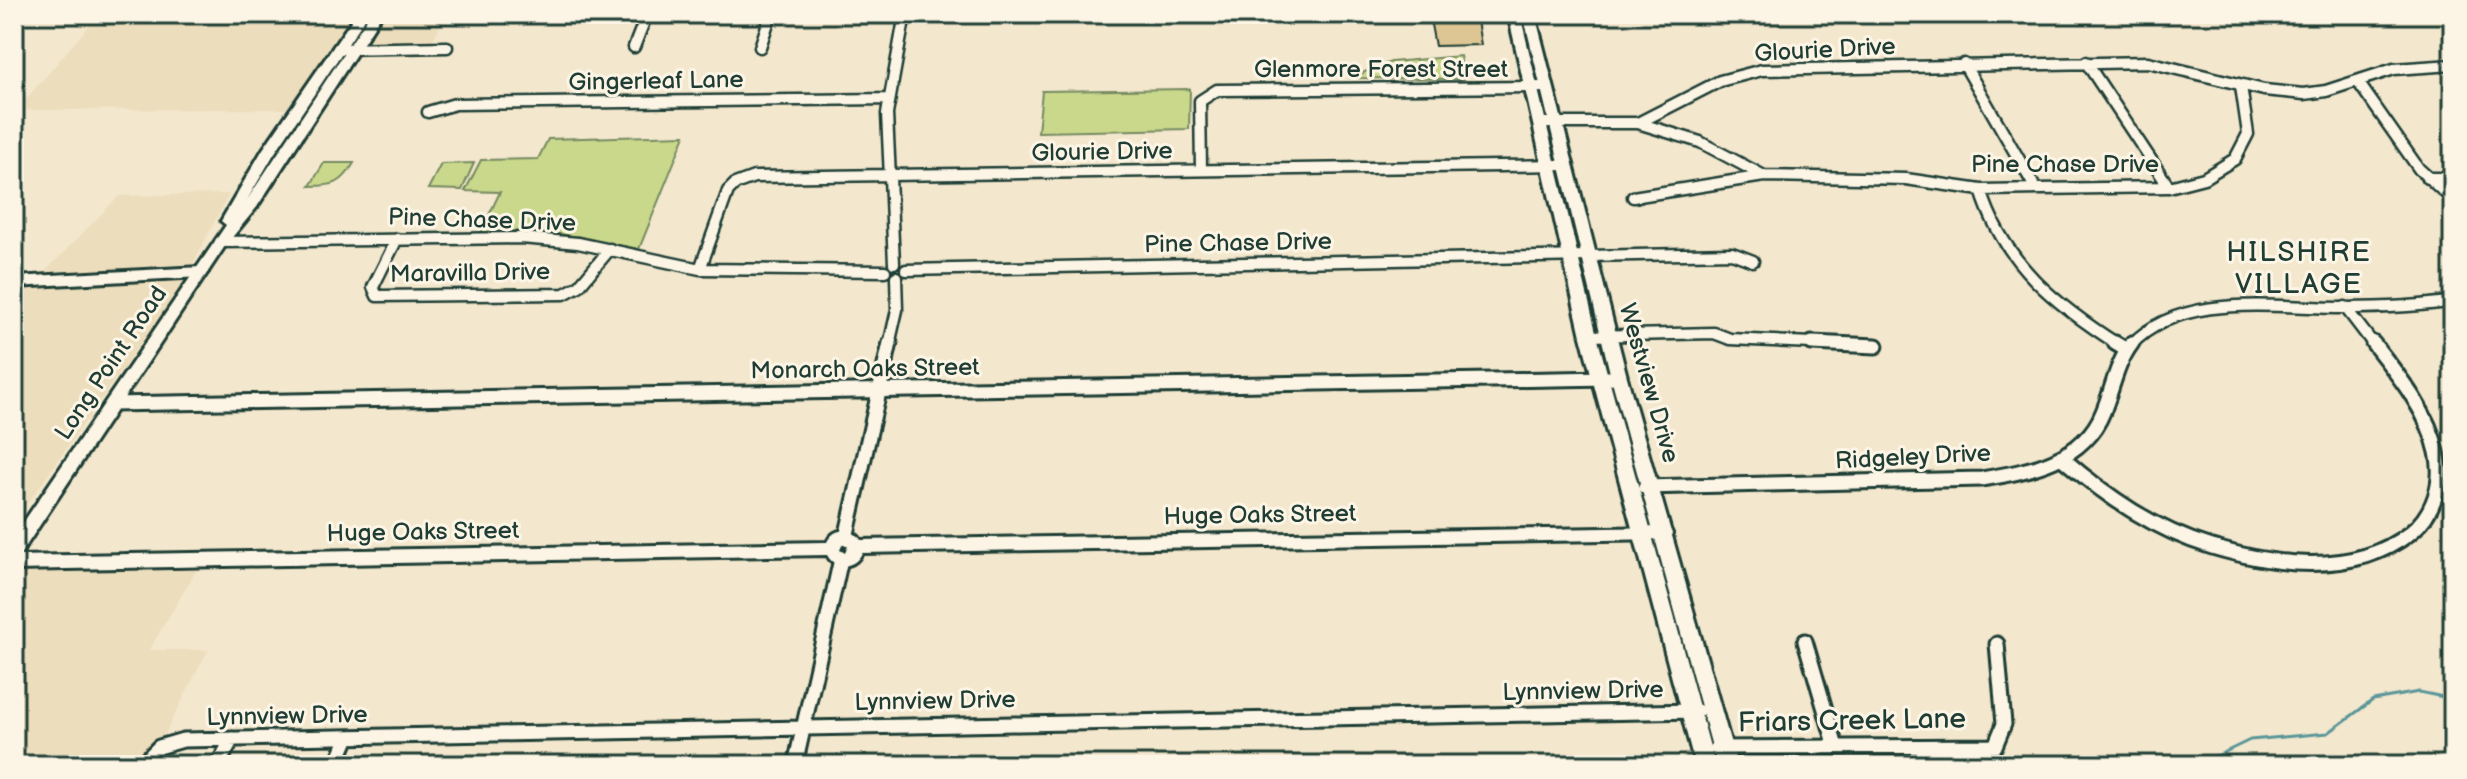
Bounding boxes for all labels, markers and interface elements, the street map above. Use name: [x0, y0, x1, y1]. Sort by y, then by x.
street label: Glourie Drive: [1754, 32, 1896, 68]
street label: Glenmore Forest Street: [1254, 55, 1509, 84]
street label: Gingerleaf Lane: [568, 65, 744, 97]
street label: Glourie Drive: [1031, 136, 1173, 168]
street label: Pine Chase Drive: [1971, 150, 2159, 179]
street label: Pine Chase Drive: [388, 202, 576, 238]
street label: Pine Chase Drive: [1144, 227, 1332, 259]
district label: HILSHIRE VILLAGE: [2226, 236, 2372, 301]
street label: Maravilla Drive: [390, 257, 550, 289]
street label: Long Point Road: [49, 281, 173, 445]
street label: Westview Drive: [1612, 300, 1686, 466]
street label: Monarch Oaks Street: [750, 352, 980, 385]
street label: Ridgeley Drive: [1834, 438, 1992, 476]
street label: Huge Oaks Street: [1163, 499, 1357, 531]
street label: Huge Oaks Street: [326, 516, 520, 548]
street label: Lynnview Drive: [1502, 675, 1664, 707]
street label: Lynnview Drive: [854, 685, 1016, 717]
street label: Lynnview Drive: [206, 700, 368, 732]
street label: Friars Creek Lane: [1738, 703, 1966, 739]

